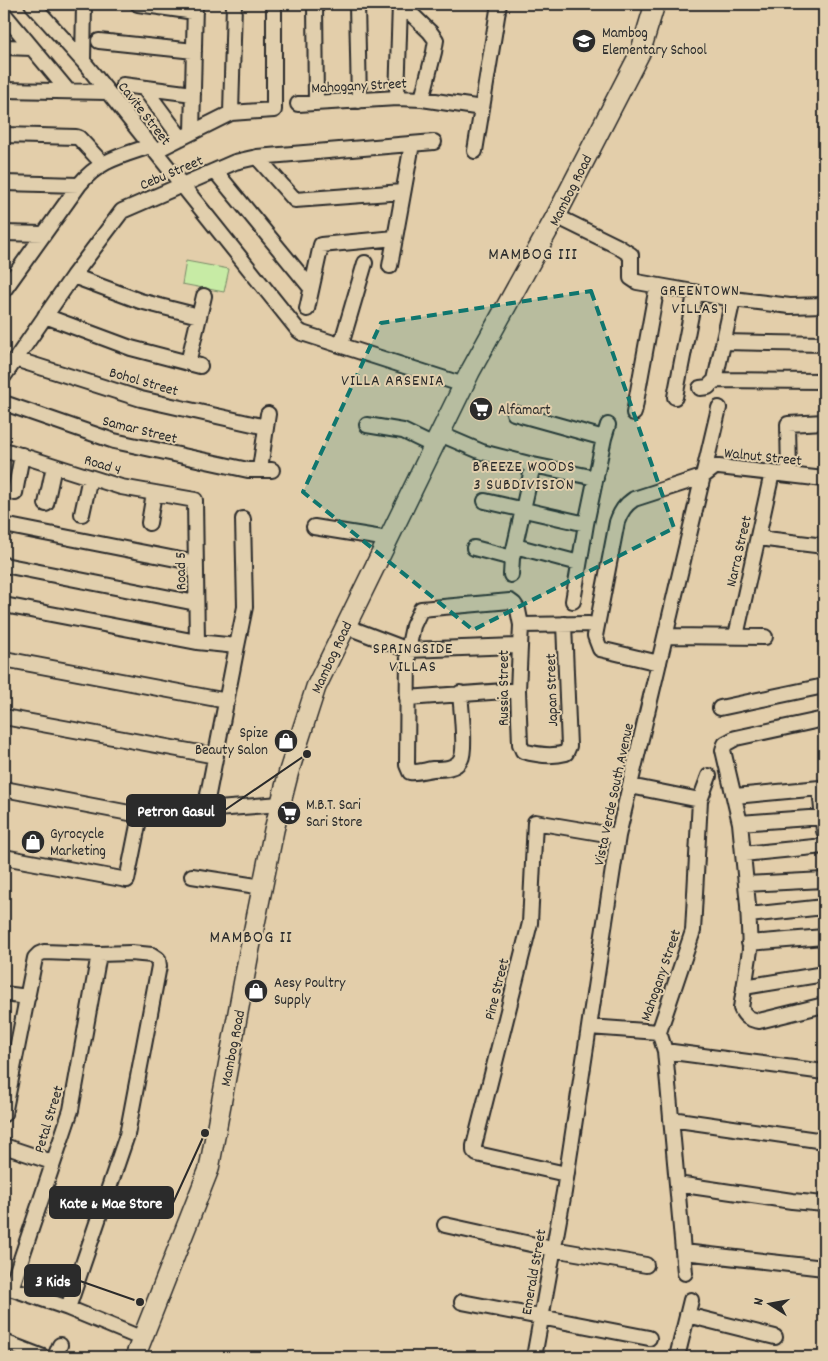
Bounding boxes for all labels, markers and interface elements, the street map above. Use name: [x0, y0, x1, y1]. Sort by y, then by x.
place label: Mambog Elementary School: [602, 23, 707, 62]
school or university icon: Mambog Elementary School: [571, 28, 597, 54]
street label: Mahogany Street: [311, 73, 408, 100]
street label: Cavite Street: [112, 78, 176, 151]
street label: Cebu Street: [137, 150, 207, 197]
street label: Mambog Road: [544, 151, 599, 230]
district label: MAMBOG III: [488, 243, 578, 268]
district label: GREENTOWN VILLAS 1: [660, 280, 740, 321]
street label: Bohol Street: [106, 363, 181, 403]
district label: VILLA ARSENIA: [341, 370, 445, 393]
supermarket icon: Alfamart: [468, 396, 494, 422]
place label: Alfamart: [498, 400, 551, 422]
street label: Samar Street: [100, 411, 180, 451]
street label: Walnut Street: [723, 443, 803, 473]
street label: Road 4: [81, 450, 124, 482]
district label: BREEZE WOODS 3 SUBDIVISION: [473, 456, 575, 497]
street label: Narra Street: [721, 513, 759, 589]
street label: Road 5: [171, 552, 193, 590]
street label: Mambog Road: [306, 618, 359, 698]
district label: SPRINGSIDE VILLAS: [373, 638, 453, 679]
street label: Russia Street: [494, 650, 516, 726]
street label: Japan Street: [541, 652, 565, 727]
street label: Vista Verde South Avenue: [589, 721, 641, 868]
place label: Spize Beauty Salon: [195, 723, 268, 762]
shop icon: Spize Beauty Salon: [273, 728, 299, 754]
callout: Petron Gasul: [127, 795, 225, 826]
place label: M.B.T. Sari Sari Store: [306, 795, 363, 834]
supermarket icon: M.B.T. Sari Sari Store: [276, 800, 302, 826]
text: Petron Gasul: [137, 801, 215, 824]
place label: Gyrocycle Marketing: [50, 824, 106, 863]
shop icon: Gyrocycle Marketing: [20, 829, 46, 855]
district label: MAMBOG II: [209, 926, 293, 951]
street label: Mahogany Street: [636, 926, 688, 1025]
street label: Pine Street: [480, 956, 516, 1023]
place label: Aesy Poultry Supply: [274, 973, 346, 1012]
shop icon: Aesy Poultry Supply: [243, 978, 269, 1004]
street label: Mambog Road: [216, 1008, 252, 1088]
street label: Petal Street: [29, 1083, 71, 1156]
callout: Kate & Mae Store: [50, 1187, 173, 1218]
text: Kate & Mae Store: [60, 1193, 162, 1216]
street label: Emerald Street: [517, 1227, 553, 1317]
callout: 3 Kids: [25, 1265, 80, 1296]
text: 3 Kids: [35, 1271, 71, 1294]
north arrow: [746, 1278, 796, 1328]
text: N: [749, 1297, 770, 1307]

